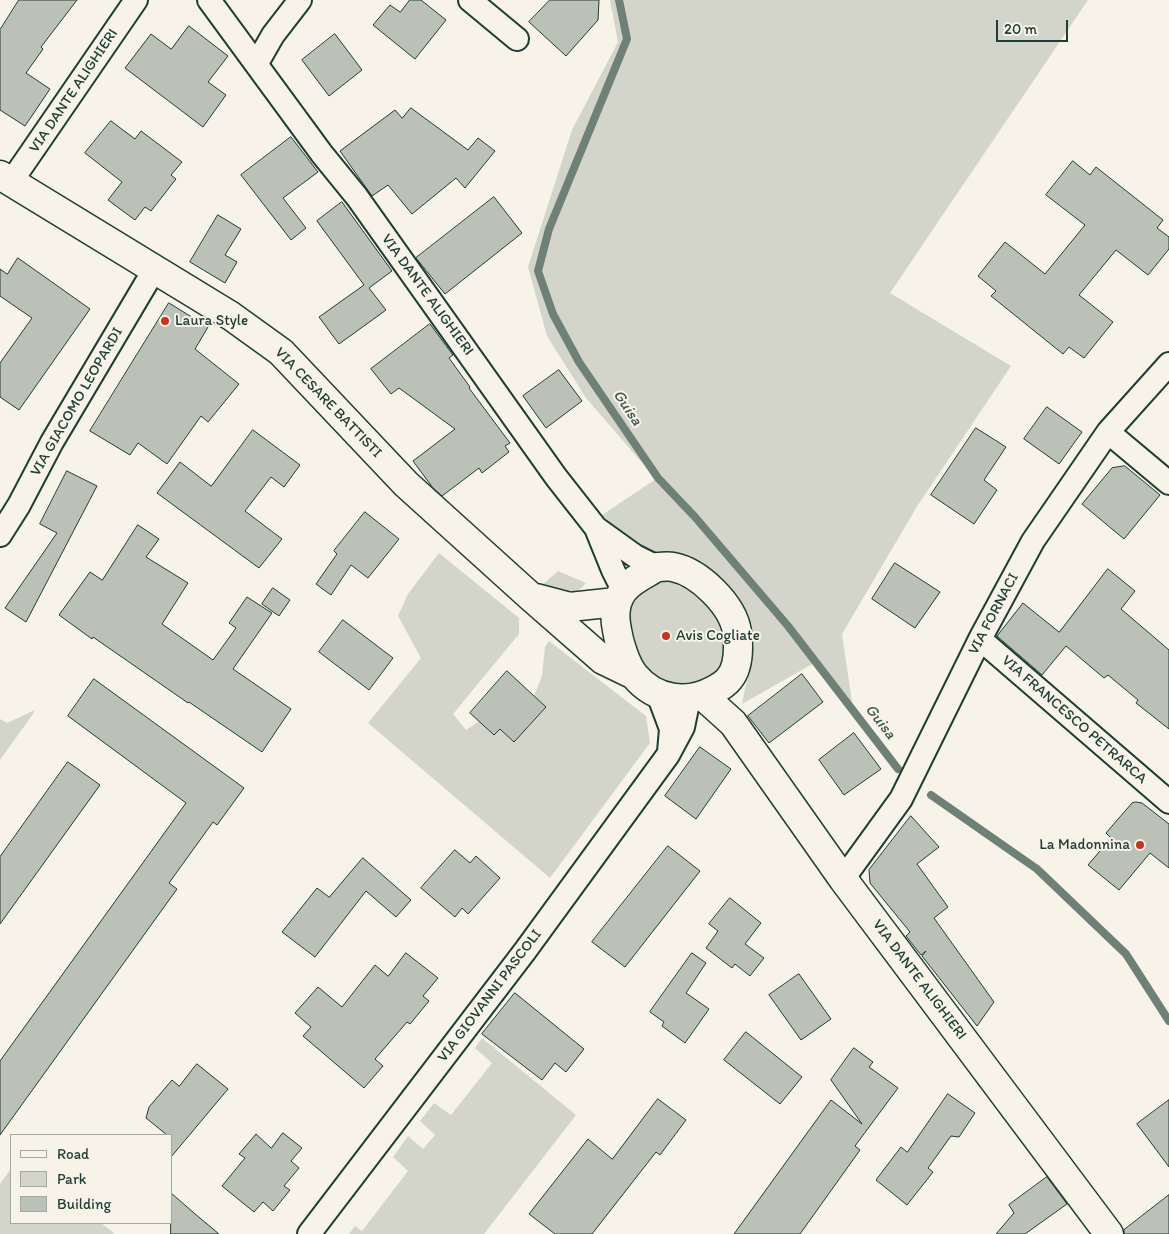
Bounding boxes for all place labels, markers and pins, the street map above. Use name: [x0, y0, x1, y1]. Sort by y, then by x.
place label: Laura Style: [175, 312, 248, 330]
marker: Laura Style: [159, 315, 171, 327]
place label: Avis Cogliate: [676, 627, 760, 645]
marker: Avis Cogliate: [660, 630, 672, 642]
place label: La Madonnina: [1039, 836, 1130, 854]
marker: La Madonnina: [1134, 839, 1146, 851]

